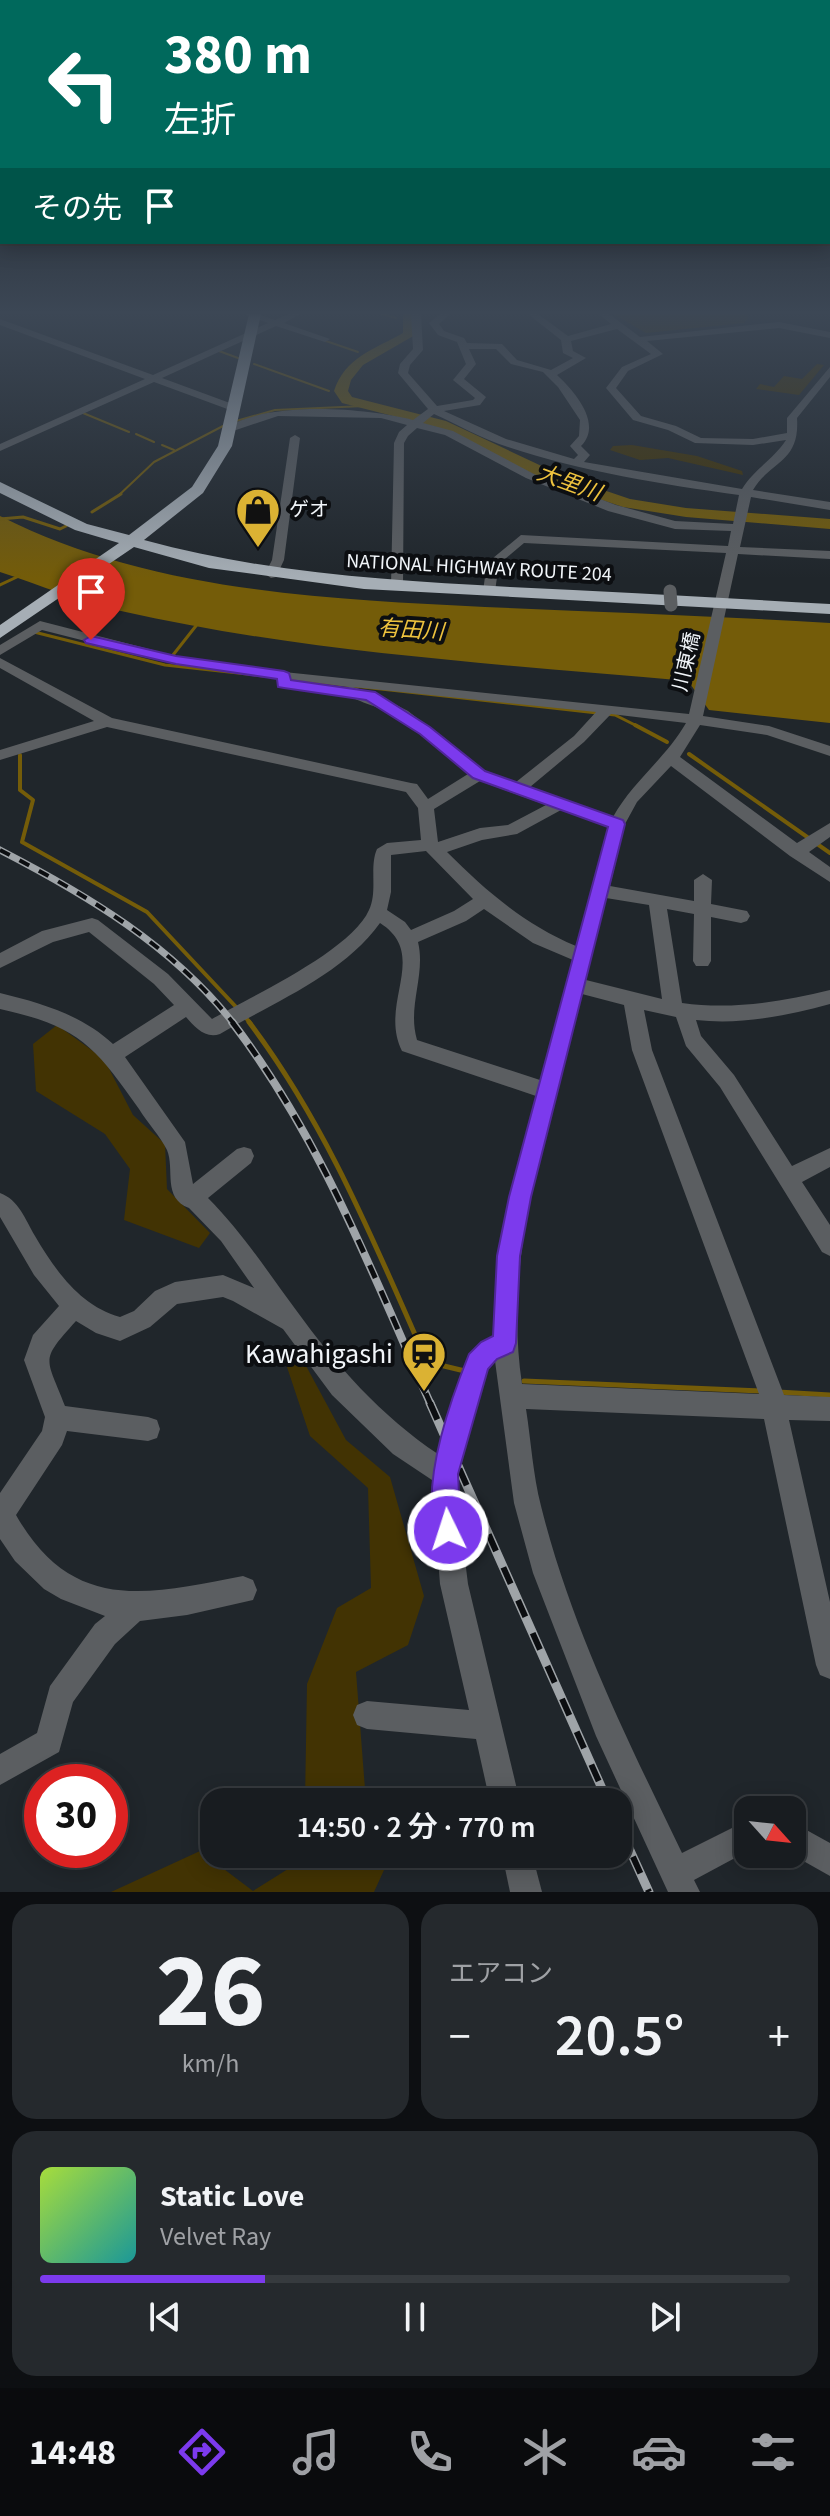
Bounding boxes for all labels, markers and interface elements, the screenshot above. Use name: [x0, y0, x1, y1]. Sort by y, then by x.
text: 380 m: [164, 16, 312, 95]
icon: left: [32, 32, 136, 136]
text: 左折: [164, 95, 236, 146]
icon: arrive: [138, 184, 182, 228]
text: その先: [32, 187, 122, 230]
water label: 大里川: [533, 457, 607, 510]
shop icon: ゲオ: [234, 486, 282, 549]
place label: ゲオ: [289, 496, 329, 524]
street label: NATIONAL HIGHWAY ROUTE 204: [346, 547, 612, 589]
pin: [57, 558, 125, 640]
icon: arrive: [69, 570, 113, 614]
water label: 有田川: [377, 612, 447, 648]
street label: 川東橋: [667, 630, 707, 694]
station icon: Kawahigashi: [400, 1330, 448, 1393]
place label: Kawahigashi: [245, 1334, 393, 1374]
position arrow: [406, 1488, 490, 1572]
speed limit sign: 30: [24, 1764, 128, 1868]
north arrow: [734, 1796, 806, 1868]
map controls: [734, 1796, 806, 1868]
text: 14:50 · 2 分 · 770 m: [296, 1806, 536, 1849]
text: 26: [156, 1919, 265, 2067]
text: エアコン: [449, 1955, 553, 1992]
text: 20.5°: [555, 1994, 684, 2079]
text: −: [449, 2006, 471, 2069]
text: +: [768, 2006, 790, 2069]
text: km/h: [182, 2045, 239, 2082]
text: Static Love: [160, 2175, 304, 2218]
text: Velvet Ray: [160, 2218, 271, 2255]
icon: previous: [143, 2295, 187, 2339]
icon: pause: [393, 2295, 437, 2339]
icon: next: [643, 2295, 687, 2339]
icon: directions: [174, 2424, 230, 2480]
icon: music: [288, 2424, 344, 2480]
icon: phone: [402, 2424, 458, 2480]
icon: climate: [517, 2424, 573, 2480]
icon: car: [631, 2424, 687, 2480]
icon: filters: [745, 2424, 801, 2480]
text: 14:48: [29, 2427, 116, 2478]

